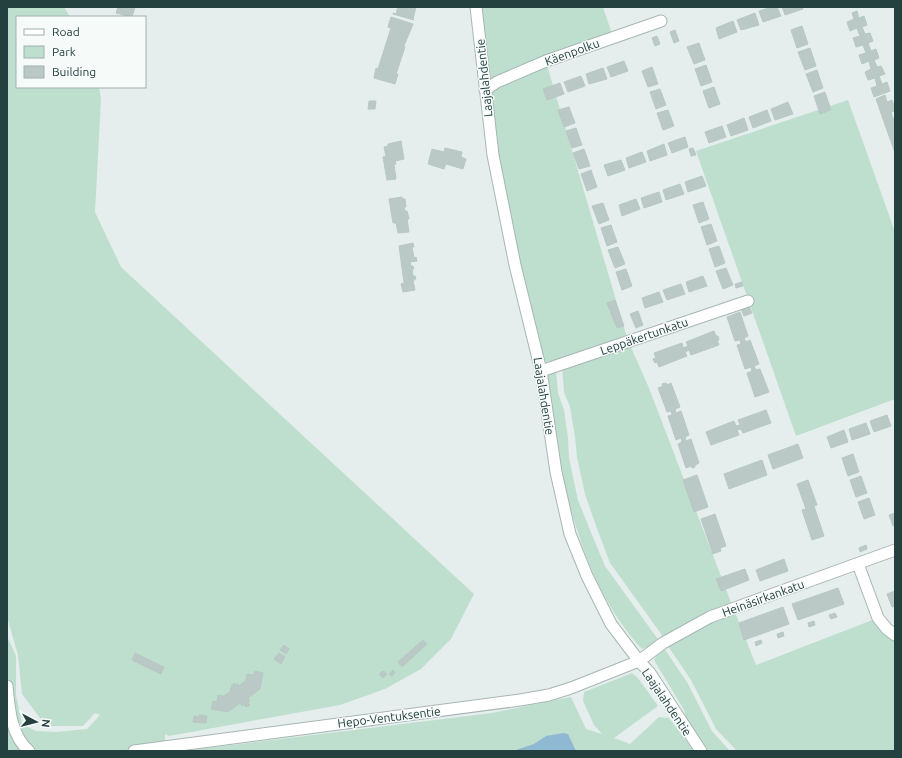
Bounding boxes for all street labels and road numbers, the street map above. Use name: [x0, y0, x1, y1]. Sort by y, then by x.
street label: Käenpolku: [543, 36, 601, 68]
street label: Laajalahdentie: [473, 38, 495, 118]
street label: Leppäkertunkatu: [598, 315, 690, 357]
street label: Laajalahdentie: [531, 356, 557, 436]
street label: Heinäsirkankatu: [720, 577, 806, 619]
street label: Laajalahdentie: [640, 666, 694, 738]
street label: Hepo-Ventuksentie: [337, 704, 441, 730]

